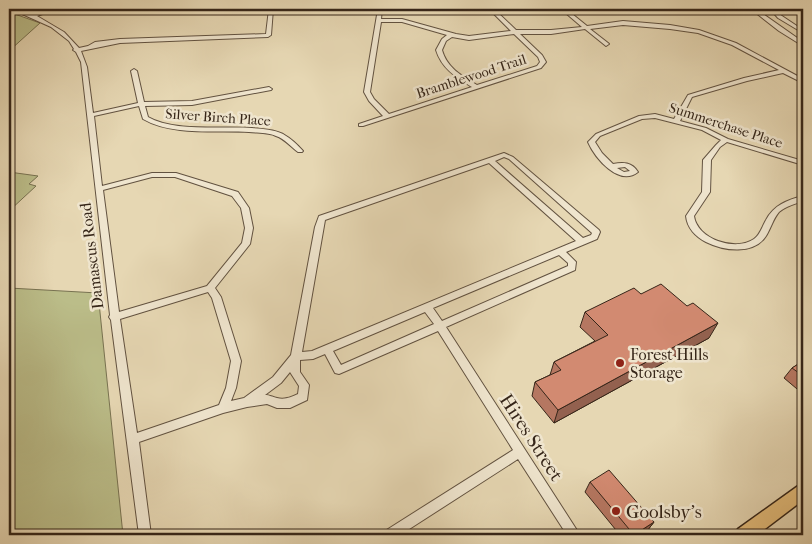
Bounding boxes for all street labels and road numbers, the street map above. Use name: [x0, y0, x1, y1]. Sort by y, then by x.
street label: Bramblewood Trail: [414, 51, 528, 102]
street label: Summerchase Place: [667, 99, 785, 152]
street label: Silver Birch Place: [165, 105, 271, 130]
street label: Damascus Road: [75, 201, 107, 310]
street label: Hires Street: [495, 390, 568, 485]

